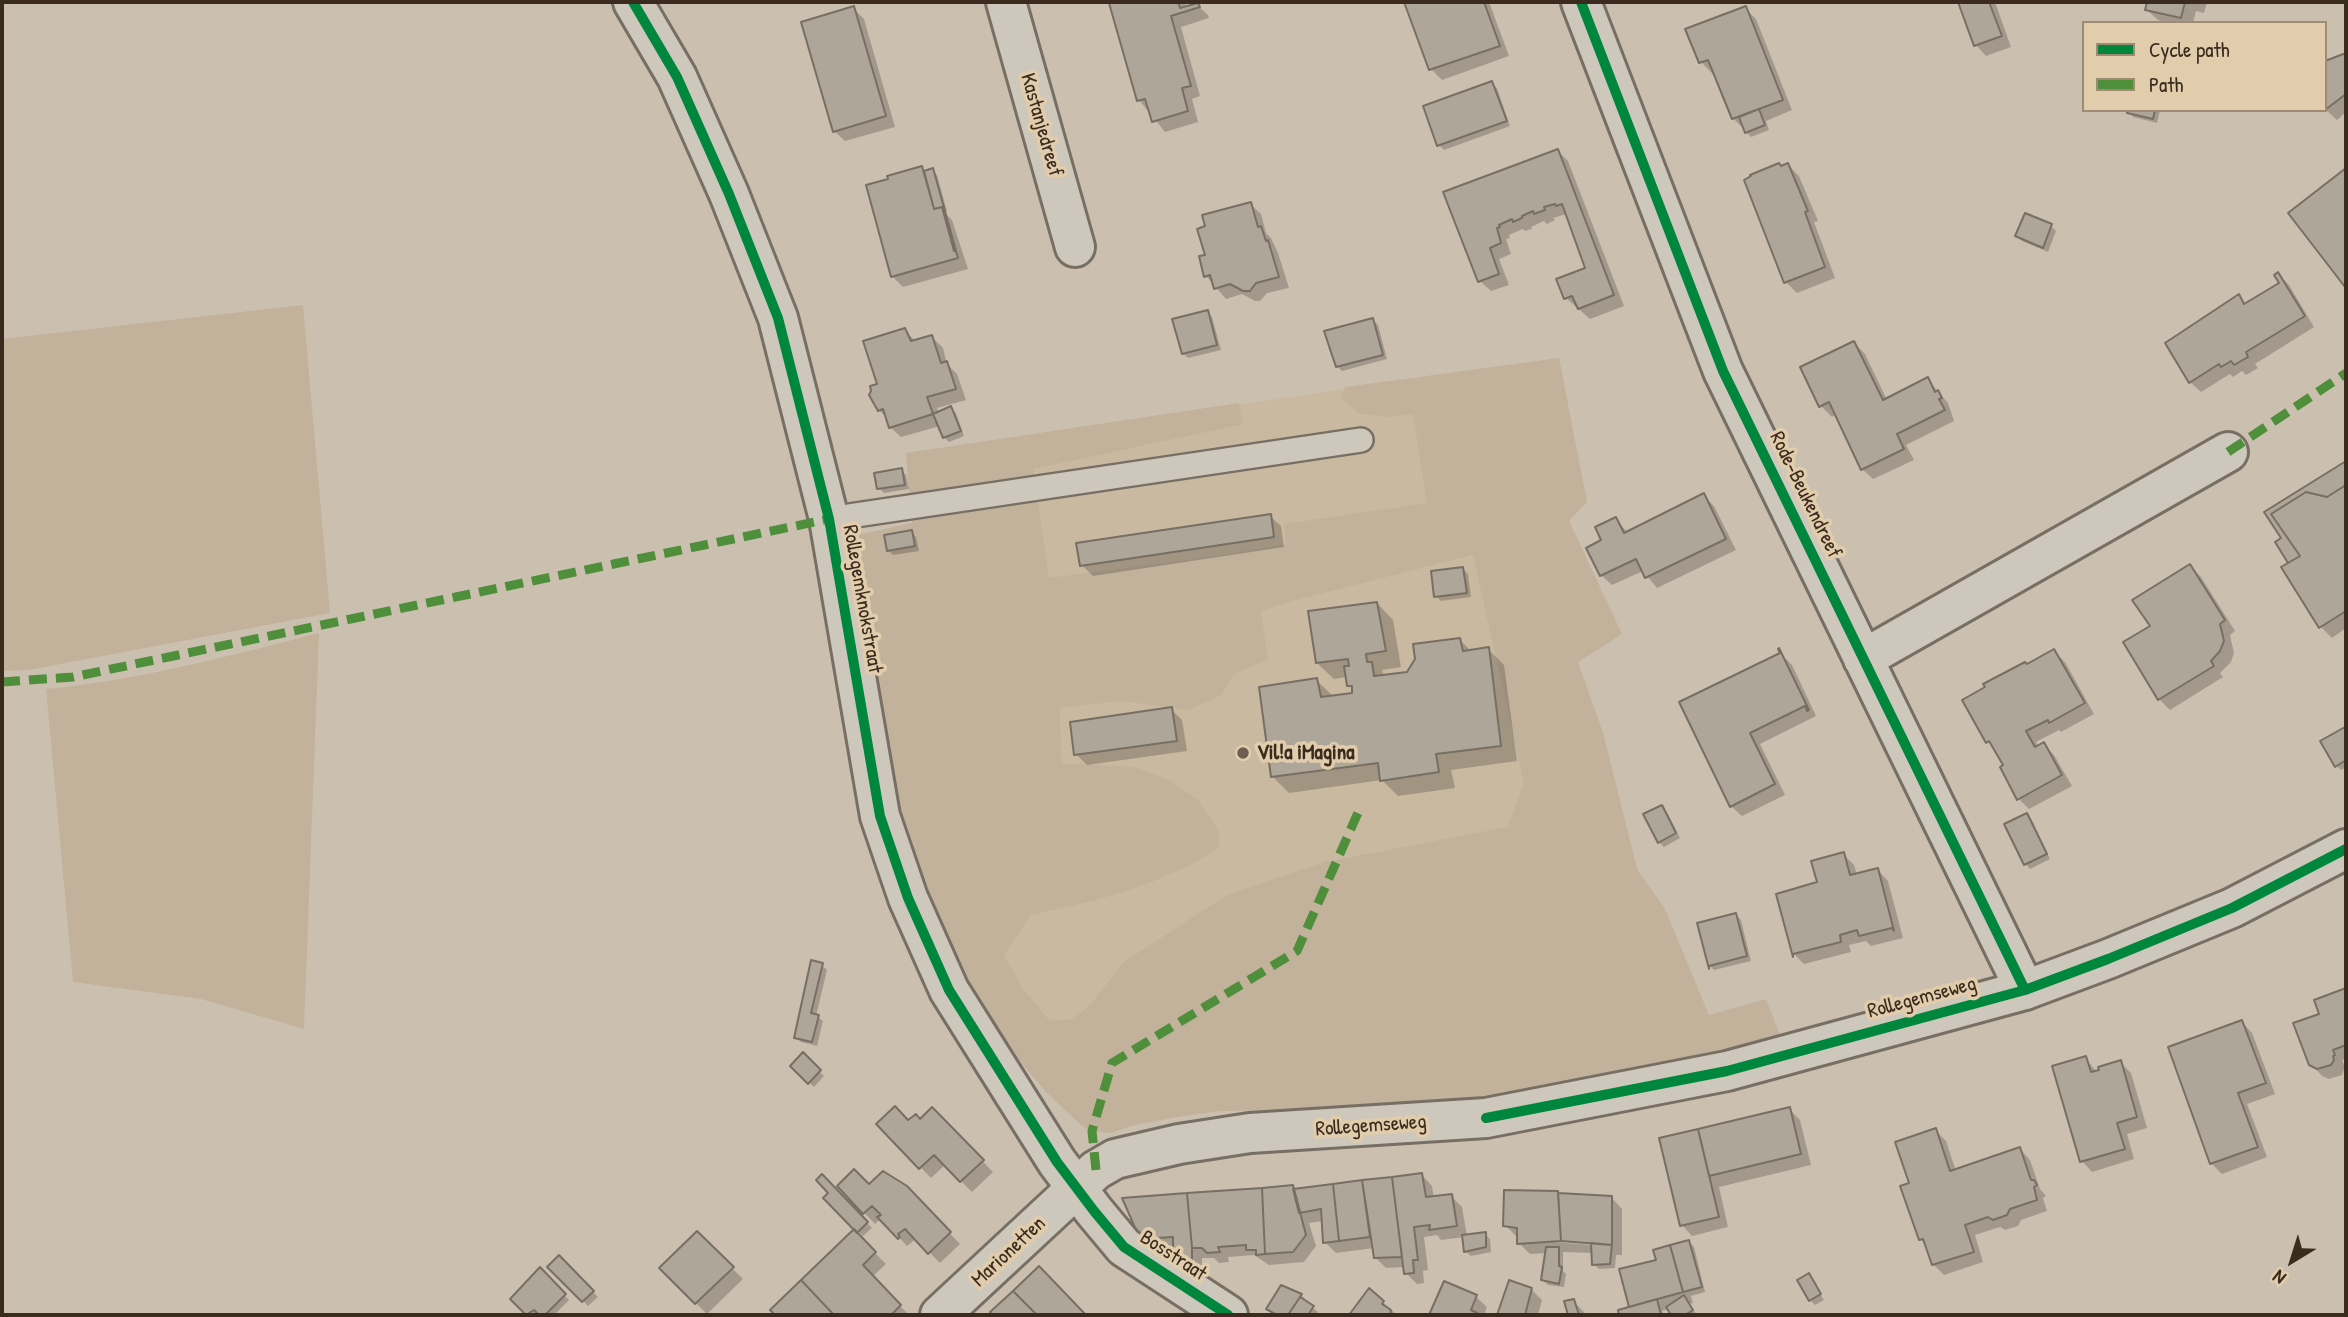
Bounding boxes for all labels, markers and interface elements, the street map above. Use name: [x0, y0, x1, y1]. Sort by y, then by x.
legend: [2082, 21, 2327, 112]
text: Cycle path: [2149, 35, 2230, 64]
text: Path: [2149, 70, 2183, 99]
street label: Kastanjedreef: [1014, 71, 1068, 179]
street label: Rode-Beukendreef: [1764, 428, 1846, 562]
street label: Rollegemknokstraat: [837, 523, 887, 675]
place label: Vil!a iMagina: [1257, 740, 1355, 766]
marker: Vil!a iMagina: [1235, 745, 1251, 761]
street label: Rollegemseweg: [1865, 971, 1979, 1025]
street label: Rollegemseweg: [1315, 1110, 1427, 1142]
street label: Marionetten: [967, 1211, 1051, 1293]
street label: Bosstraat: [1135, 1225, 1211, 1287]
north arrow: [2257, 1226, 2327, 1296]
text: N: [2267, 1264, 2291, 1291]

